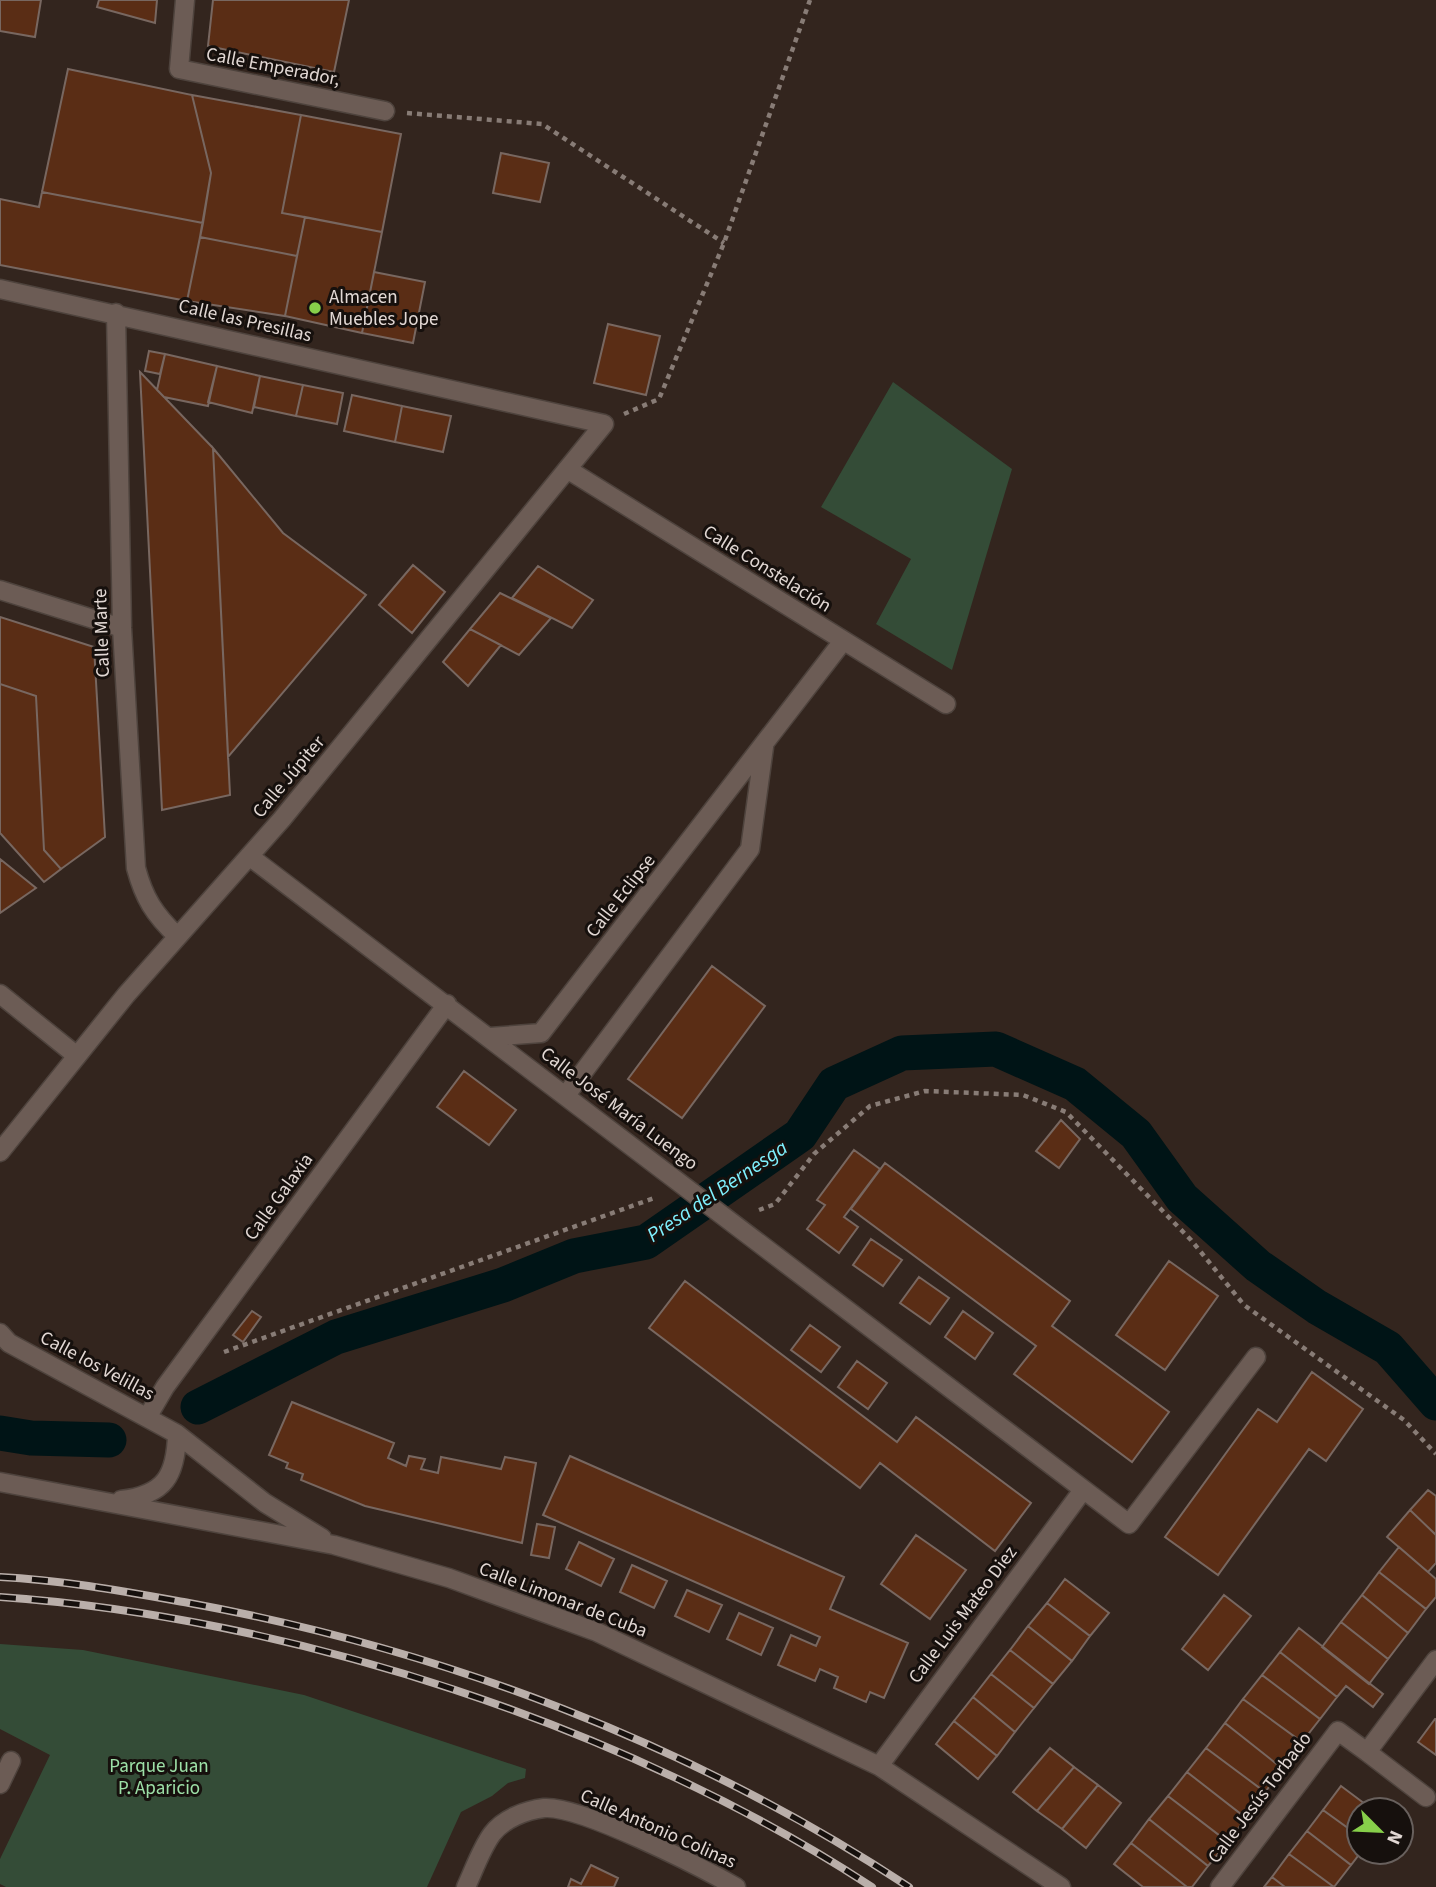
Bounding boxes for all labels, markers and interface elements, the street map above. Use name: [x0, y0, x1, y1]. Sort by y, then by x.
street label: Calle Emperador,: [204, 41, 342, 93]
place label: Almacen Muebles Jope: [329, 284, 438, 333]
street label: Calle las Presillas: [176, 293, 314, 349]
marker: Almacen Muebles Jope: [307, 300, 323, 316]
street label: Calle Constelación: [698, 519, 836, 619]
street label: Calle Marte: [87, 588, 117, 678]
street label: Calle Júpiter: [246, 730, 332, 824]
street label: Calle Eclipse: [580, 849, 662, 943]
street label: Calle José María Luengo: [535, 1041, 703, 1177]
water label: Presa del Bernesga: [640, 1133, 794, 1249]
street label: Calle Galaxia: [238, 1148, 320, 1246]
street label: Calle los Velillas: [35, 1325, 159, 1407]
street label: Calle Luis Mateo Diez: [902, 1541, 1024, 1689]
street label: Calle Limonar de Cuba: [475, 1555, 651, 1645]
street label: Calle Jesús Torbado: [1202, 1727, 1318, 1869]
park label: Parque Juan P. Aparicio: [109, 1753, 209, 1802]
street label: Calle Antonio Colinas: [576, 1782, 740, 1876]
north arrow: [1345, 1796, 1415, 1866]
text: N: [1379, 1826, 1409, 1849]

